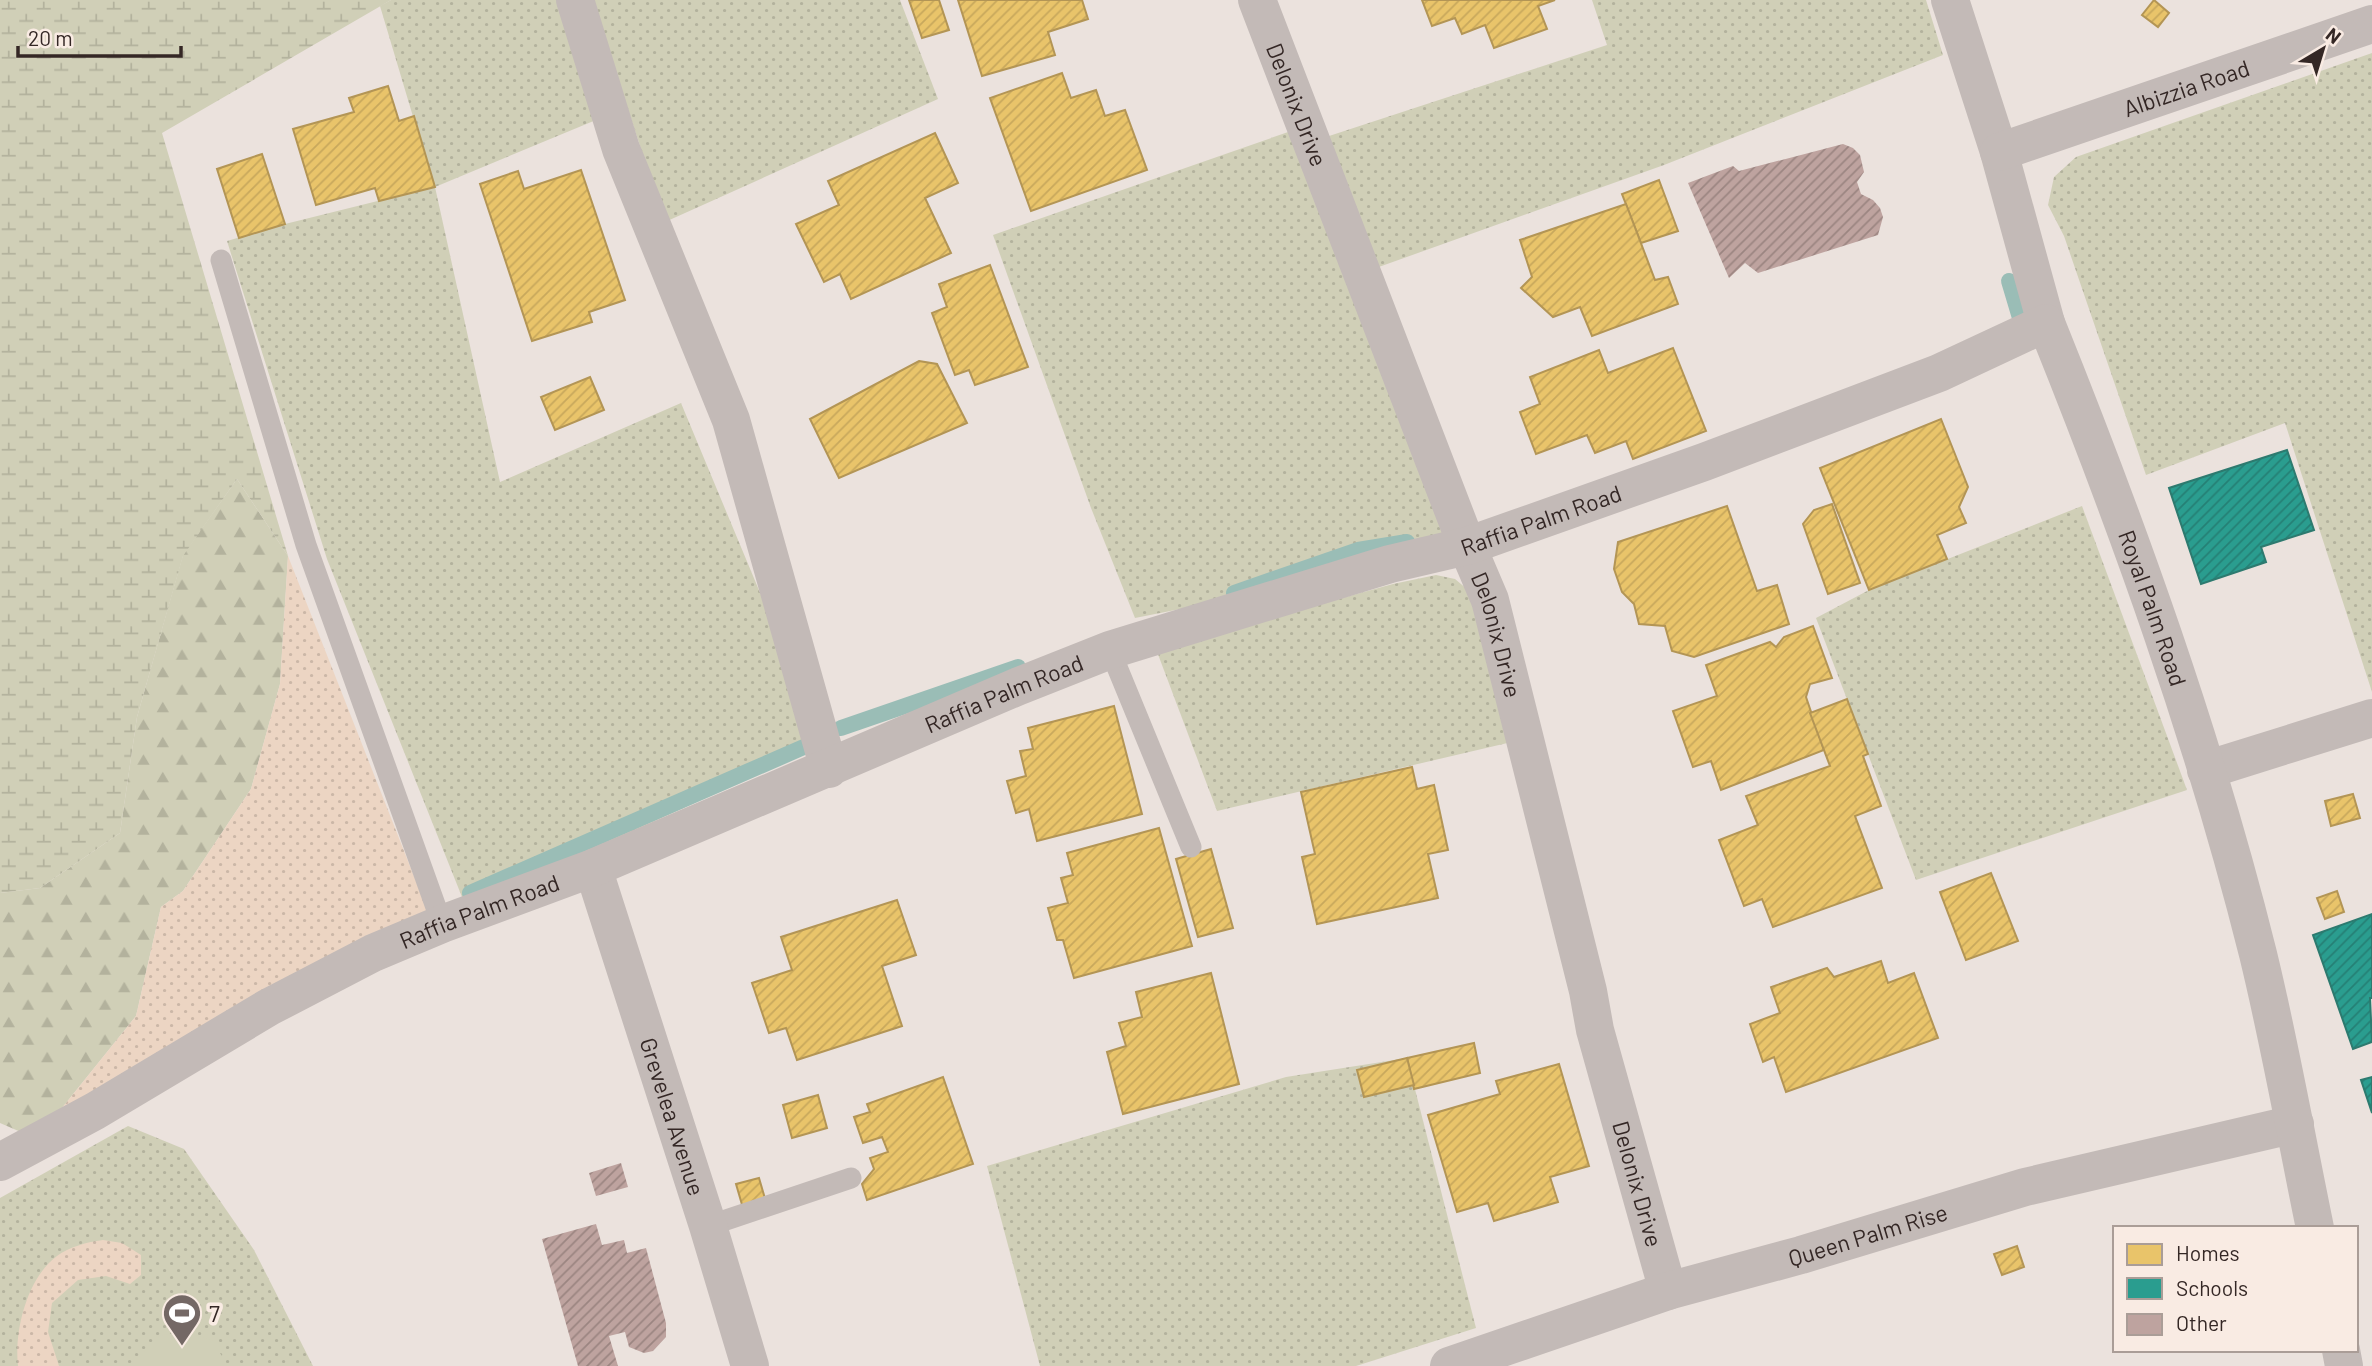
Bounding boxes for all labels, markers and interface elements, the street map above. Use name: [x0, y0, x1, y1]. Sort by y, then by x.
scale bar: [18, 14, 180, 58]
north arrow: [2288, 14, 2358, 84]
text: N: [2322, 22, 2346, 48]
text: 20 m: [28, 25, 73, 50]
street label: Delonix Drive: [1261, 39, 1334, 170]
street label: Albizzia Road: [2120, 53, 2253, 122]
street label: Raffia Palm Road: [1457, 478, 1625, 561]
street label: Royal Palm Road: [2113, 526, 2193, 689]
street label: Delonix Drive: [1466, 567, 1528, 700]
street label: Raffia Palm Road: [920, 648, 1087, 739]
street label: Raffia Palm Road: [395, 868, 563, 954]
street label: Grevelea Avenue: [634, 1034, 711, 1199]
street label: Delonix Drive: [1607, 1118, 1669, 1250]
street label: Queen Palm Rise: [1785, 1197, 1951, 1272]
legend: [2113, 1226, 2358, 1352]
text: Homes: [2176, 1240, 2240, 1265]
text: Schools: [2176, 1275, 2248, 1300]
sports icon: 7: [161, 1292, 203, 1347]
place label: 7: [209, 1299, 220, 1327]
text: Other: [2176, 1310, 2227, 1335]

